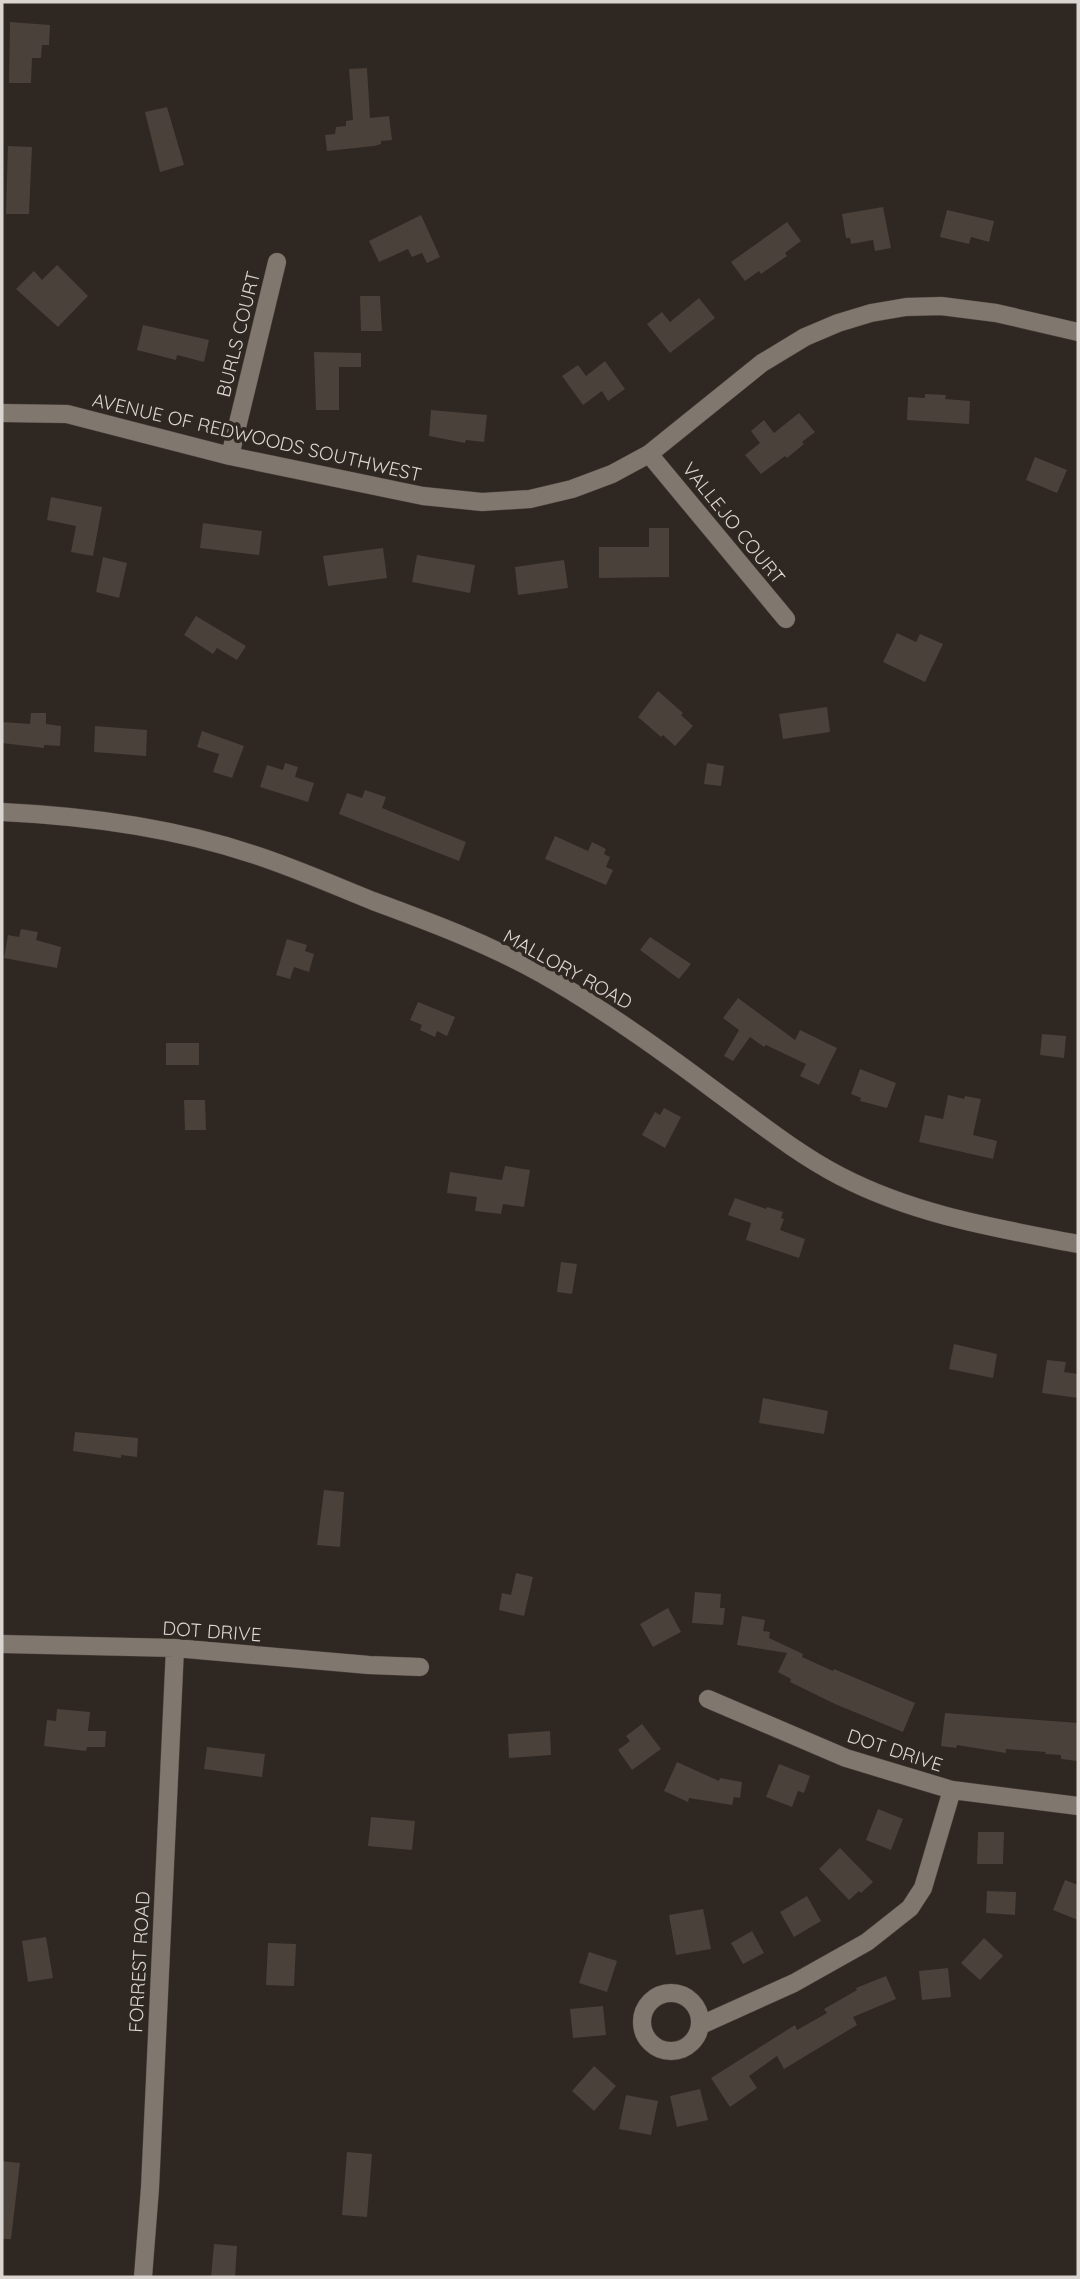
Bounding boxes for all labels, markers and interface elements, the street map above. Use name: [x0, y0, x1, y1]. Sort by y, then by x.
street label: BURLS COURT: [211, 268, 265, 400]
street label: AVENUE OF REDWOODS SOUTHWEST: [90, 387, 424, 487]
street label: VALLEJO COURT: [677, 457, 791, 589]
street label: MALLORY ROAD: [499, 924, 637, 1014]
street label: DOT DRIVE: [162, 1616, 262, 1646]
street label: DOT DRIVE: [844, 1723, 946, 1777]
street label: FORREST ROAD: [123, 1891, 155, 2033]

